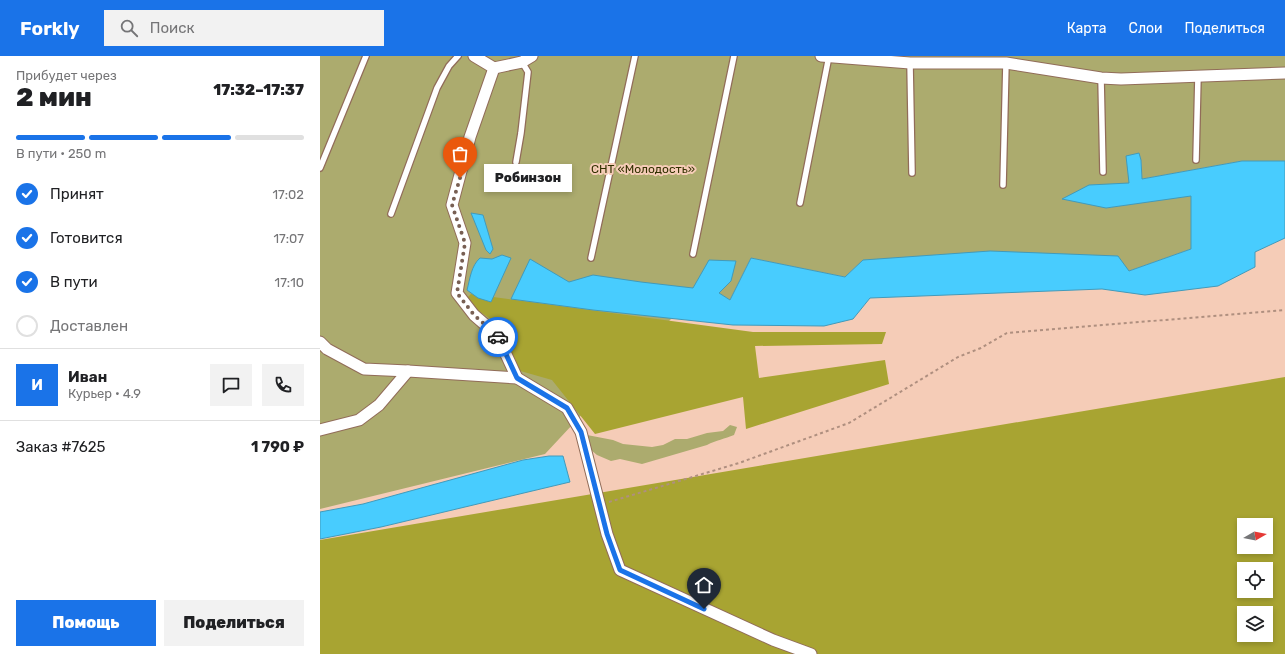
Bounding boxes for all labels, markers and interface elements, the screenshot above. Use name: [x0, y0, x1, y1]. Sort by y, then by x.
search box: [104, 10, 384, 46]
text: Forkly: [20, 17, 80, 40]
icon: search: [118, 17, 140, 39]
text: Поиск: [150, 19, 194, 37]
text: Карта: [1067, 20, 1107, 37]
text: Слои: [1129, 20, 1163, 37]
text: Поделиться: [1185, 20, 1265, 37]
text: Прибудет через: [16, 68, 117, 83]
text: 17:32–17:37: [213, 81, 304, 99]
text: 2 мин: [16, 82, 92, 113]
pin: [443, 137, 477, 178]
icon: bag: [449, 143, 471, 165]
text: В пути · 250 m: [16, 146, 106, 161]
park label: СНТ «Молодость»: [591, 162, 695, 176]
callout: Робинзон: [484, 164, 572, 192]
text: Робинзон: [495, 170, 561, 185]
icon: check: [16, 183, 38, 205]
text: Принят: [50, 185, 104, 203]
text: 17:02: [273, 187, 304, 202]
icon: check: [16, 227, 38, 249]
text: Готовится: [50, 229, 123, 247]
text: 17:07: [274, 231, 304, 246]
icon: check: [16, 271, 38, 293]
text: В пути: [50, 273, 98, 291]
text: 17:10: [275, 275, 304, 290]
text: Доставлен: [50, 317, 128, 335]
courier: [478, 317, 518, 357]
icon: car: [487, 326, 509, 348]
button: chat: [210, 364, 252, 406]
button: phone: [262, 364, 304, 406]
text: Иван: [68, 368, 107, 386]
text: И: [31, 376, 43, 394]
text: Курьер · 4.9: [68, 386, 141, 401]
text: Заказ #7625: [16, 438, 106, 456]
text: 1 790 ₽: [251, 438, 304, 456]
north arrow: [1237, 518, 1273, 554]
map controls: [1237, 518, 1273, 642]
button: locate: [1237, 562, 1273, 598]
pin: [687, 568, 721, 609]
icon: home: [693, 574, 715, 596]
button: Помощь: [16, 600, 156, 646]
button: Поделиться: [164, 600, 304, 646]
button: layers: [1237, 606, 1273, 642]

